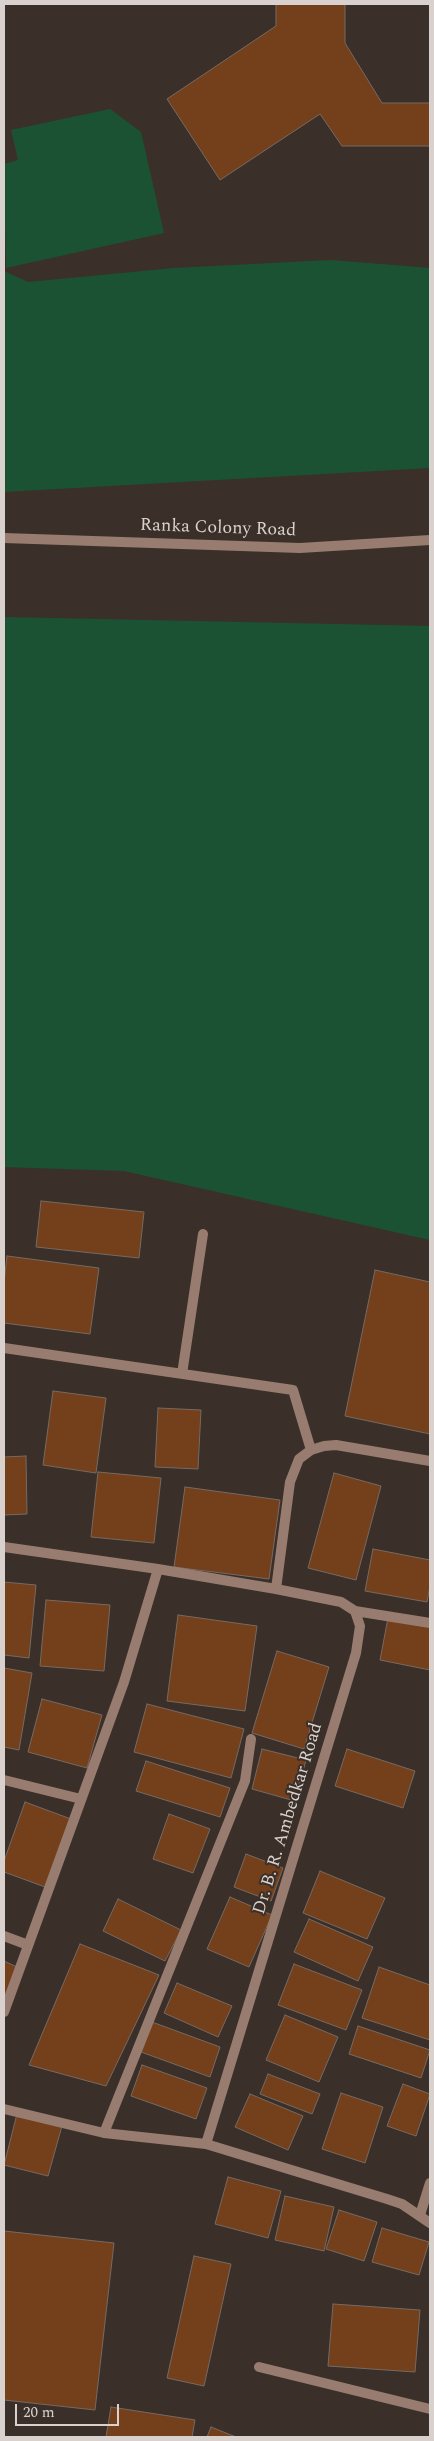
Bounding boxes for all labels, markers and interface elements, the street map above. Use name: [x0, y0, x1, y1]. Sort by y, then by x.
street label: Ranka Colony Road: [140, 515, 296, 543]
street label: Dr. B. R. Ambedkar Road: [250, 1721, 328, 1917]
scale bar: [18, 2394, 121, 2426]
text: 20 m: [23, 2401, 55, 2424]

